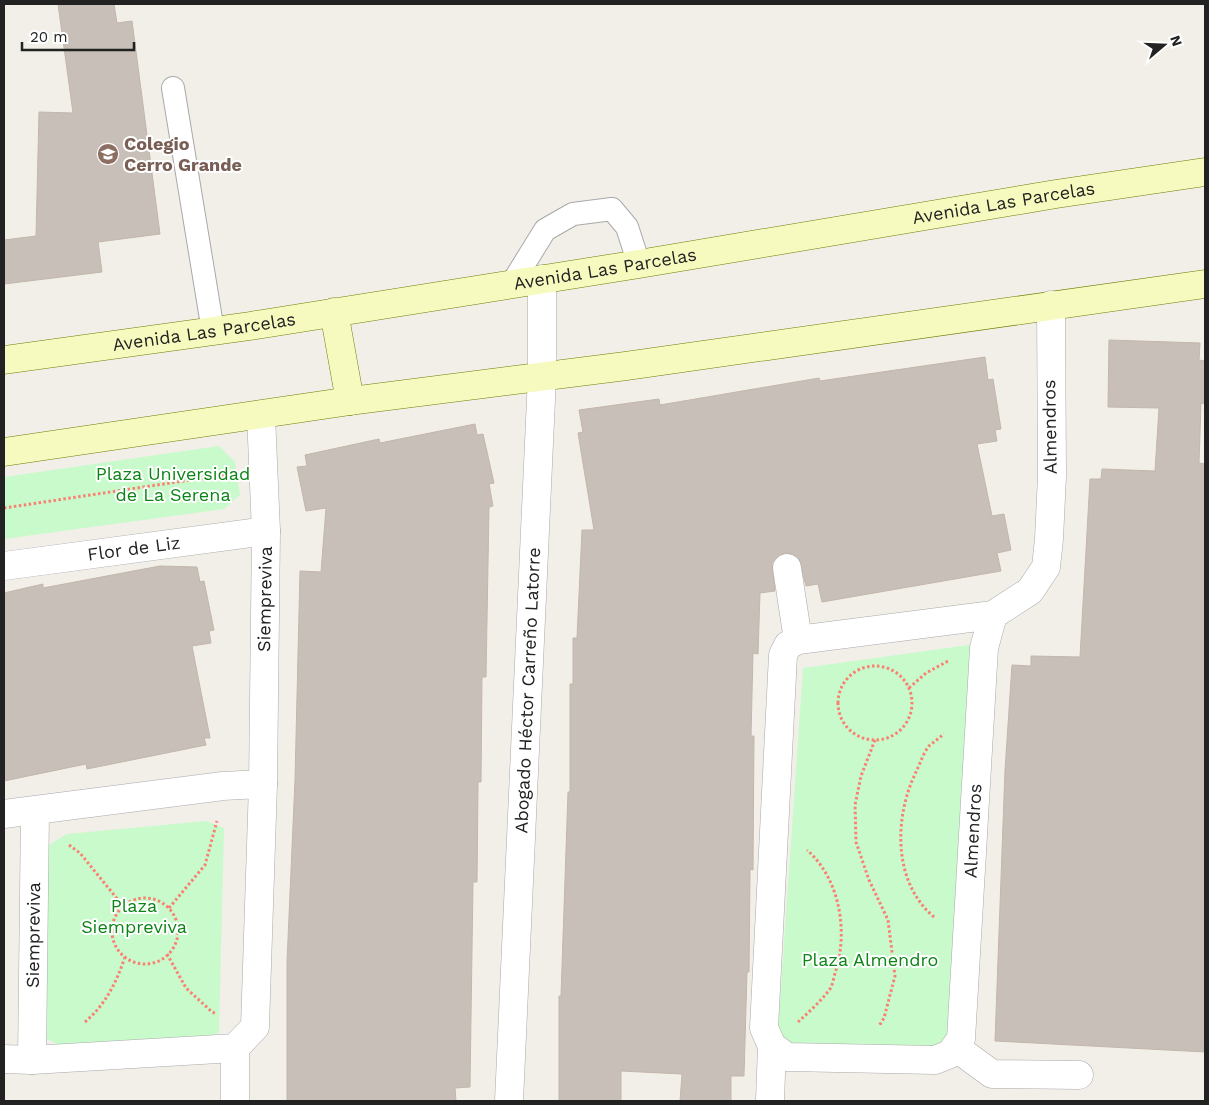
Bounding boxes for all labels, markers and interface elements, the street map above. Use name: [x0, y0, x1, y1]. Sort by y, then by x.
scale bar: [22, 20, 135, 52]
north arrow: [1139, 20, 1189, 70]
text: 20 m: [30, 28, 68, 46]
text: N: [1167, 33, 1186, 48]
place label: Colegio Cerro Grande: [124, 133, 242, 175]
school or university icon: Colegio Cerro Grande: [96, 142, 120, 166]
street label: Avenida Las Parcelas: [911, 177, 1096, 228]
street label: Avenida Las Parcelas: [512, 244, 698, 294]
street label: Avenida Las Parcelas: [111, 308, 297, 355]
street label: Almendros: [1038, 379, 1061, 475]
park label: Plaza Universidad de La Serena: [96, 463, 250, 505]
street label: Flor de Liz: [86, 532, 181, 565]
street label: Siempreviva: [253, 546, 276, 652]
street label: Abogado Héctor Carreño Latorre: [510, 547, 544, 834]
street label: Almendros: [960, 783, 985, 879]
street label: Siempreviva: [22, 882, 44, 988]
park label: Plaza Siempreviva: [81, 895, 187, 937]
park label: Plaza Almendro: [802, 949, 938, 970]

